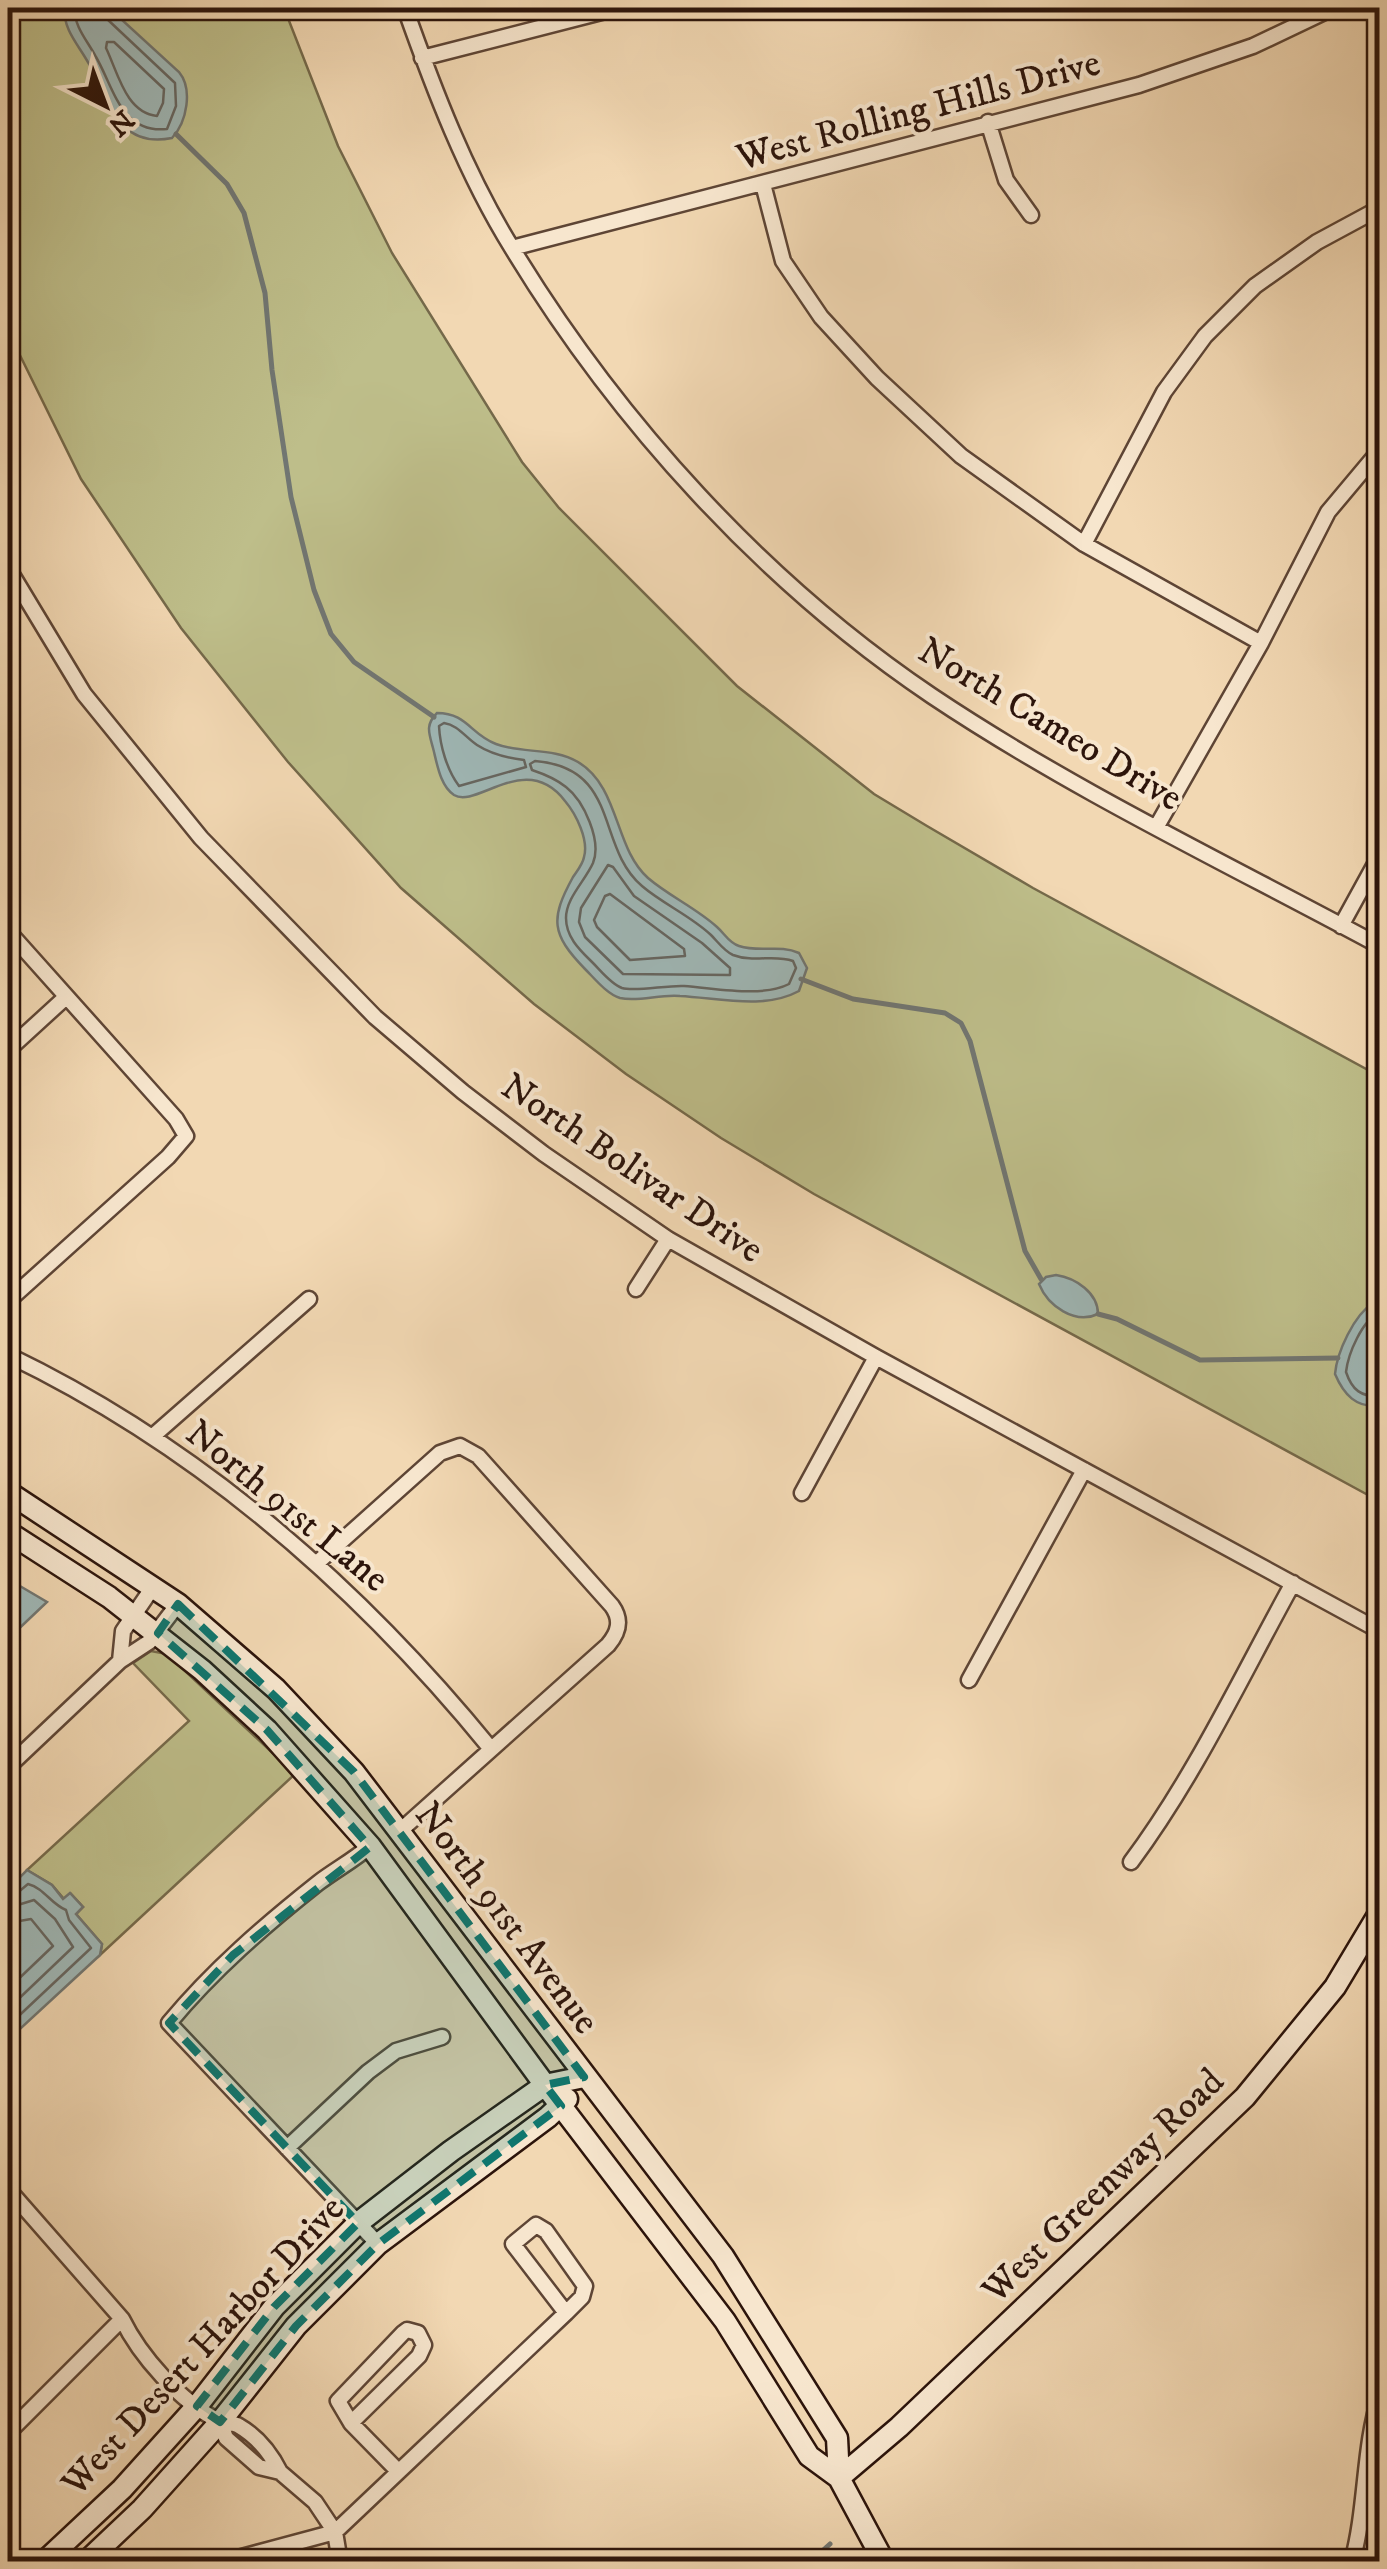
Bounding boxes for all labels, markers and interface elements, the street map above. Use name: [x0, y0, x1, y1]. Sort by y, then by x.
street label: West Rolling Hills Drive: [731, 39, 1105, 183]
north arrow: [55, 55, 155, 155]
text: N: [100, 102, 141, 143]
street label: North Cameo Drive: [909, 627, 1191, 823]
street label: North Bolivar Drive: [491, 1063, 772, 1274]
street label: North 91st Lane: [175, 1410, 398, 1603]
street label: North 91st Avenue: [403, 1793, 609, 2044]
street label: West Greenway Road: [971, 2058, 1235, 2315]
street label: West Desert Harbor Drive: [51, 2186, 355, 2508]

